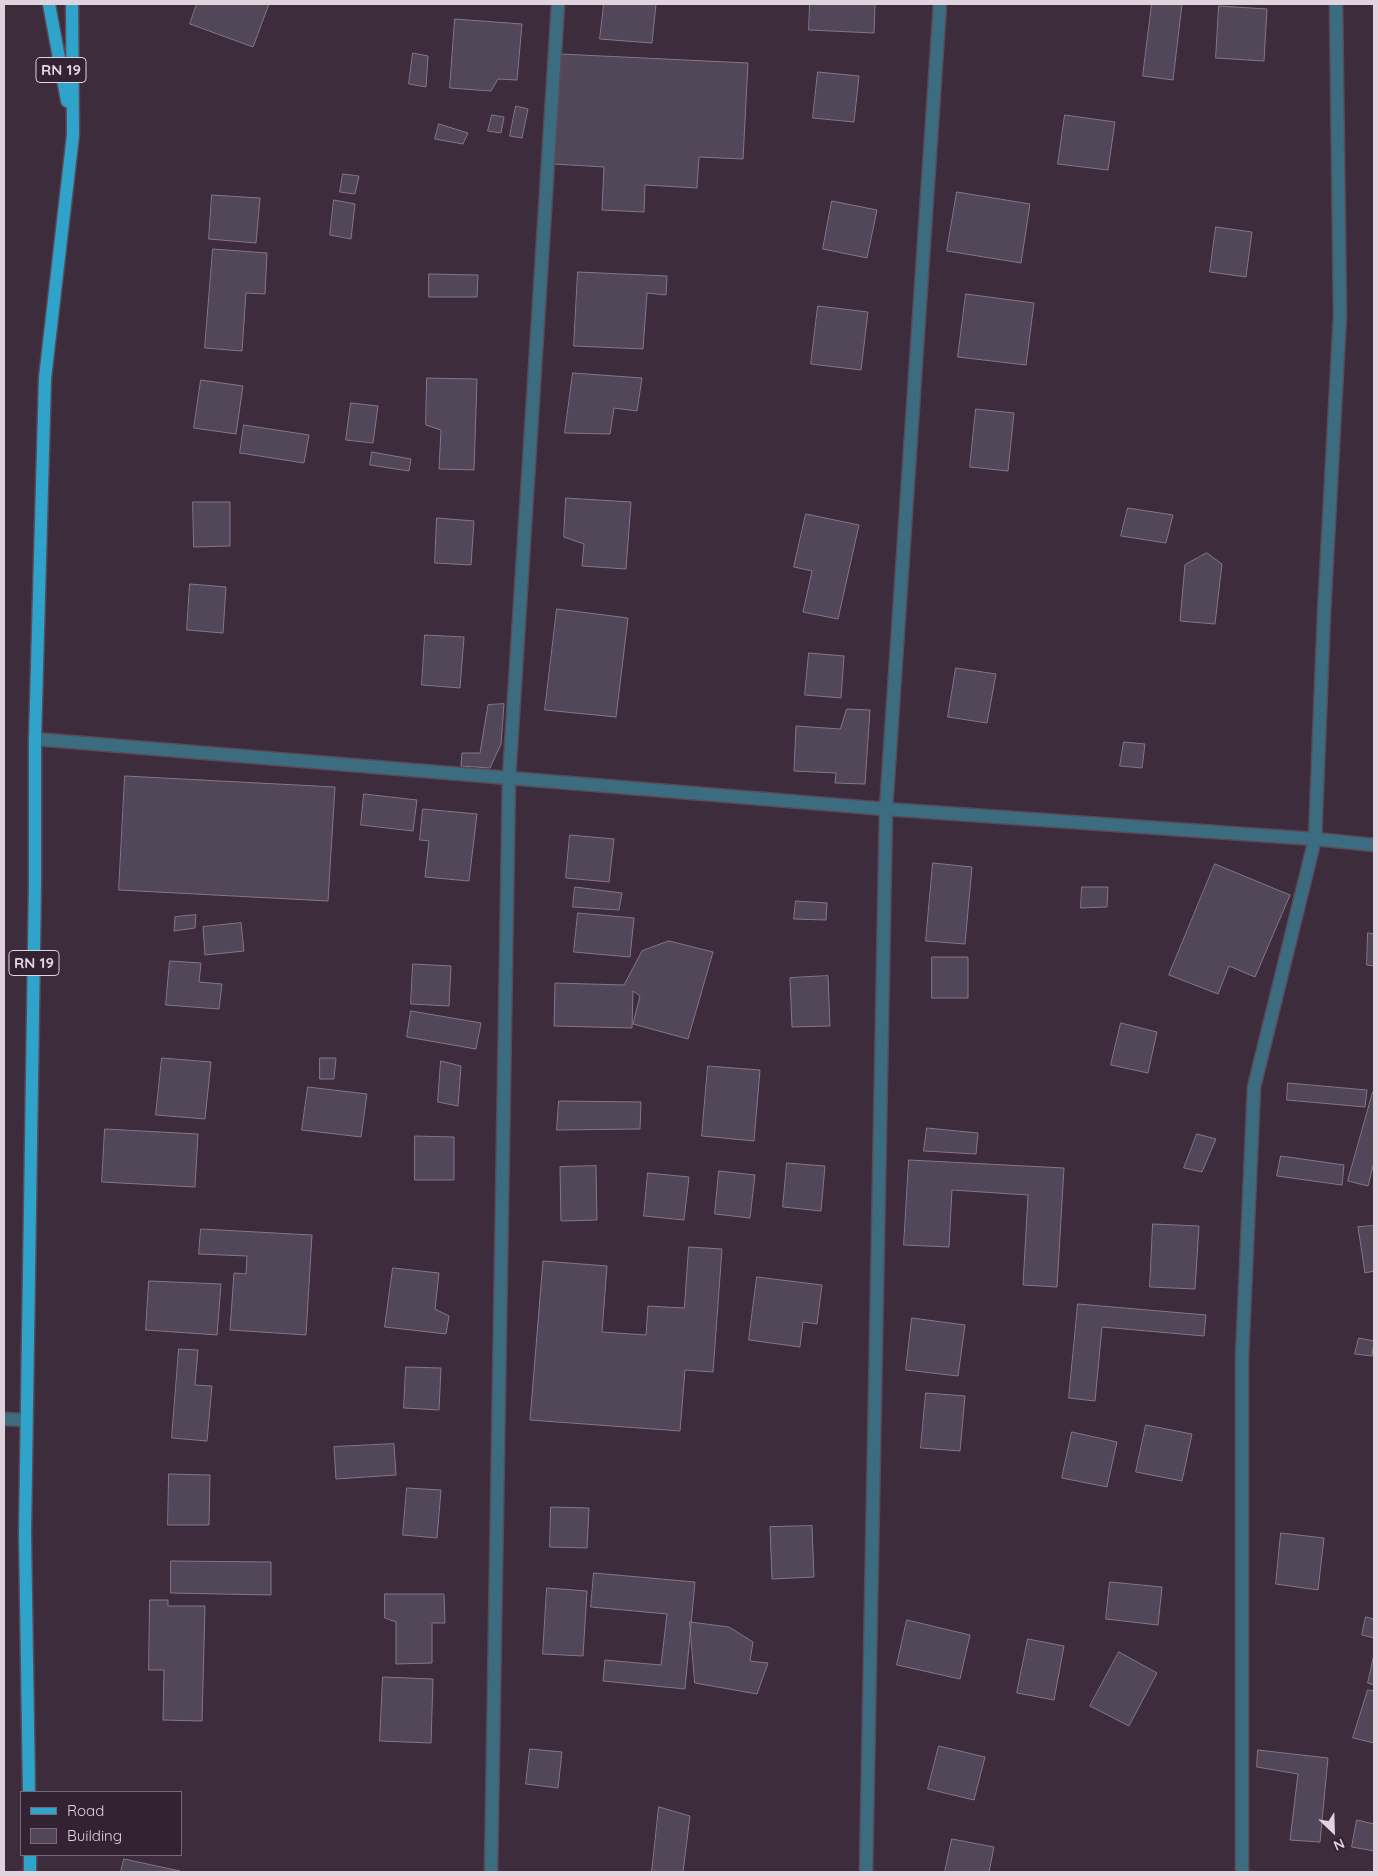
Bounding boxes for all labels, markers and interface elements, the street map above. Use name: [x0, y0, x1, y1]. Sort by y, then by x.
road number: RN 19: [36, 58, 86, 82]
road number: RN 19: [9, 950, 59, 976]
legend: [20, 1791, 182, 1856]
text: Road: [67, 1801, 104, 1820]
north arrow: [1308, 1806, 1358, 1856]
text: Building: [67, 1826, 122, 1845]
text: N: [1331, 1834, 1347, 1855]

